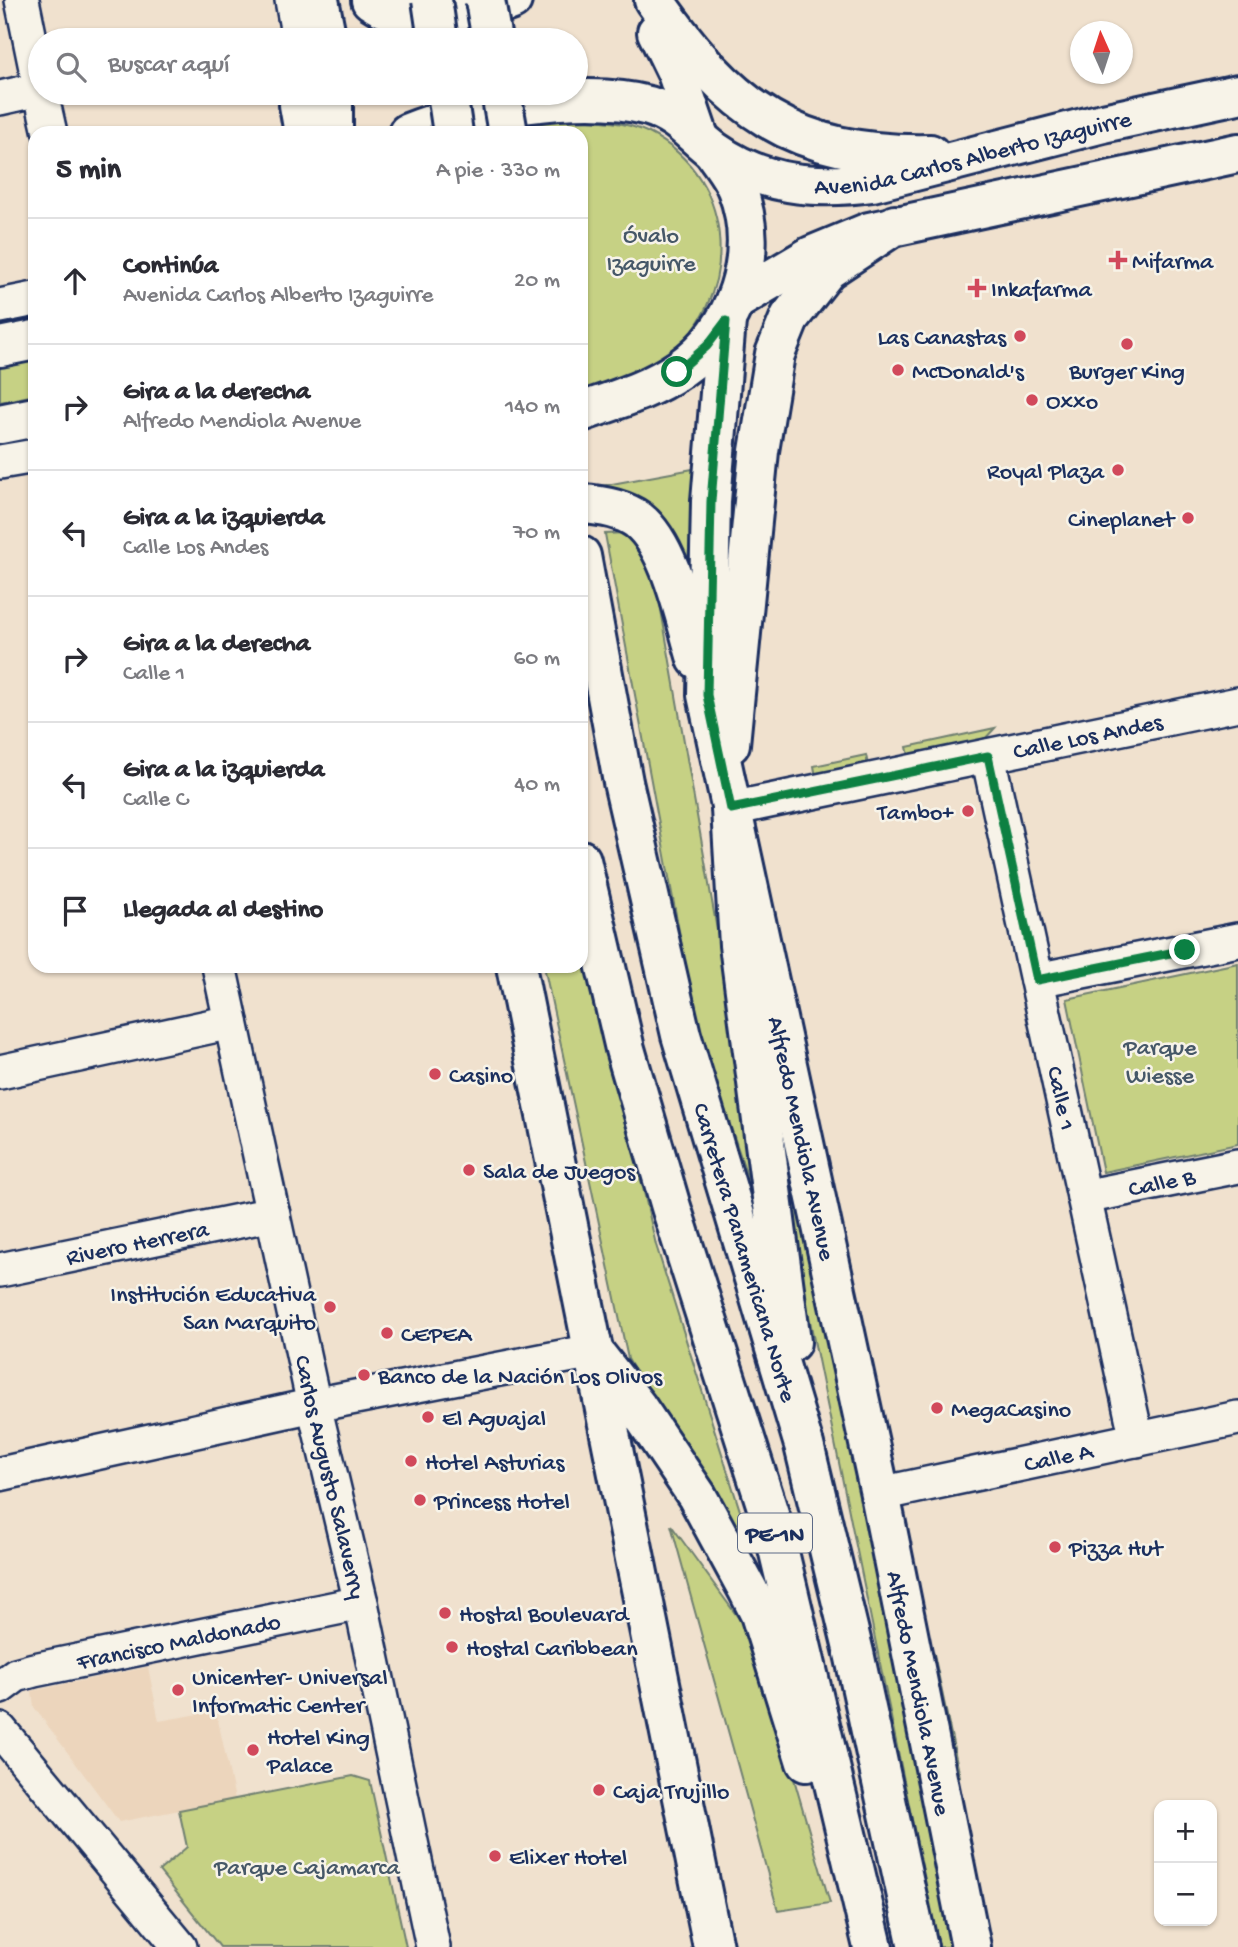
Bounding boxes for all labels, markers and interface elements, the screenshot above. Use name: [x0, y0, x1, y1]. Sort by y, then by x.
north arrow: [1070, 21, 1133, 84]
search box: [28, 28, 588, 105]
icon: search: [52, 48, 90, 86]
text: Buscar aquí: [108, 51, 230, 82]
street label: Avenida Carlos Alberto Izaguirre: [814, 106, 1135, 203]
text: 5 min: [56, 154, 121, 189]
text: A pie · 330 m: [436, 158, 560, 185]
park label: Óvalo Izaguirre: [606, 223, 696, 280]
place label: Mifarma: [1132, 249, 1214, 278]
text: Continúa: [123, 252, 218, 283]
marker: Mifarma: [1110, 252, 1126, 268]
icon: ahead: [56, 262, 94, 300]
text: 20 m: [514, 268, 560, 295]
place label: Inkafarma: [991, 277, 1092, 306]
marker: Inkafarma: [969, 280, 985, 296]
text: Avenida Carlos Alberto Izaguirre: [123, 283, 434, 310]
place label: Las Canastas: [878, 325, 1007, 354]
marker: Las Canastas: [1012, 328, 1028, 344]
marker: Burger King: [1119, 336, 1135, 352]
route start: [661, 356, 692, 387]
place label: McDonald's: [912, 359, 1025, 388]
place label: Burger King: [1068, 359, 1185, 388]
marker: McDonald's: [890, 362, 906, 378]
text: Gira a la derecha: [123, 378, 310, 409]
icon: right: [56, 388, 94, 426]
place label: Oxxo: [1046, 389, 1098, 418]
marker: Oxxo: [1024, 392, 1040, 408]
text: 140 m: [505, 394, 560, 421]
text: Alfredo Mendiola Avenue: [123, 409, 361, 436]
place label: Royal Plaza: [987, 459, 1105, 488]
marker: Royal Plaza: [1110, 462, 1126, 478]
text: Gira a la izquierda: [123, 504, 325, 535]
place label: Cineplanet: [1068, 507, 1176, 536]
marker: Cineplanet: [1180, 510, 1196, 526]
icon: left: [56, 514, 94, 552]
text: 70 m: [513, 520, 560, 547]
text: Calle Los Andes: [123, 535, 268, 562]
text: Gira a la derecha: [123, 630, 310, 661]
icon: right: [56, 640, 94, 678]
text: 60 m: [514, 646, 560, 673]
text: Calle 1: [123, 661, 185, 688]
street label: Calle Los Andes: [1011, 709, 1166, 768]
text: Gira a la izquierda: [123, 756, 325, 787]
icon: left: [56, 766, 94, 804]
text: 40 m: [514, 772, 560, 799]
text: Calle C: [123, 787, 188, 814]
place label: Tambo+: [876, 800, 954, 829]
marker: Tambo+: [960, 803, 976, 819]
icon: arrive: [56, 892, 94, 930]
text: Llegada al destino: [123, 896, 323, 927]
route end: [1169, 934, 1200, 965]
street label: Alfredo Mendiola Avenue: [759, 1014, 840, 1264]
park label: Parque Wiesse: [1122, 1035, 1197, 1092]
place label: Casino: [449, 1063, 513, 1092]
street label: Calle 1: [1038, 1064, 1080, 1133]
marker: Casino: [427, 1066, 443, 1082]
street label: Carretera Panamericana Norte: [684, 1100, 801, 1407]
place label: Sala de Juegos: [483, 1159, 636, 1188]
marker: Sala de Juegos: [461, 1162, 477, 1178]
street label: Calle B: [1126, 1164, 1199, 1206]
street label: Rivero Herrera: [64, 1216, 212, 1274]
place label: Institución Educativa San Marquito: [110, 1282, 317, 1339]
marker: Institución Educativa San Marquito: [322, 1299, 338, 1315]
place label: CEPEA: [401, 1322, 473, 1351]
marker: CEPEA: [379, 1325, 395, 1341]
street label: Carlos Augusto Salaverry: [286, 1353, 371, 1602]
place label: Banco de la Nación Los Olivos: [377, 1364, 663, 1393]
marker: Banco de la Nación Los Olivos: [356, 1367, 372, 1383]
place label: MegaCasino: [951, 1397, 1071, 1426]
marker: MegaCasino: [929, 1400, 945, 1416]
place label: El Aguajal: [442, 1406, 546, 1435]
marker: El Aguajal: [420, 1409, 436, 1425]
street label: Calle A: [1022, 1438, 1097, 1481]
place label: Hotel Asturias: [425, 1450, 565, 1479]
marker: Hotel Asturias: [403, 1453, 419, 1469]
place label: Princess Hotel: [433, 1489, 570, 1518]
marker: Princess Hotel: [412, 1492, 428, 1508]
road number: PE-1N: [738, 1514, 812, 1552]
place label: Pizza Hut: [1068, 1536, 1165, 1565]
marker: Pizza Hut: [1047, 1539, 1063, 1555]
street label: Alfredo Mendiola Avenue: [878, 1569, 955, 1819]
place label: Hostal Boulevard: [459, 1602, 630, 1631]
marker: Hostal Boulevard: [437, 1605, 453, 1621]
street label: Francisco Maldonado: [74, 1609, 283, 1679]
place label: Hostal Caribbean: [466, 1636, 638, 1665]
marker: Hostal Caribbean: [444, 1639, 460, 1655]
place label: Unicenter- Universal Informatic Center: [192, 1665, 388, 1722]
marker: Unicenter- Universal Informatic Center: [170, 1682, 186, 1698]
place label: Hotel King Palace: [266, 1725, 370, 1782]
marker: Hotel King Palace: [245, 1742, 261, 1758]
place label: Caja Trujillo: [613, 1779, 730, 1808]
marker: Caja Trujillo: [591, 1782, 607, 1798]
map controls: [1154, 1800, 1217, 1926]
button: +: [1154, 1800, 1217, 1863]
place label: Elixer Hotel: [509, 1845, 627, 1874]
marker: Elixer Hotel: [487, 1848, 503, 1864]
park label: Parque Cajamarca: [213, 1855, 401, 1884]
button: −: [1154, 1863, 1217, 1926]

